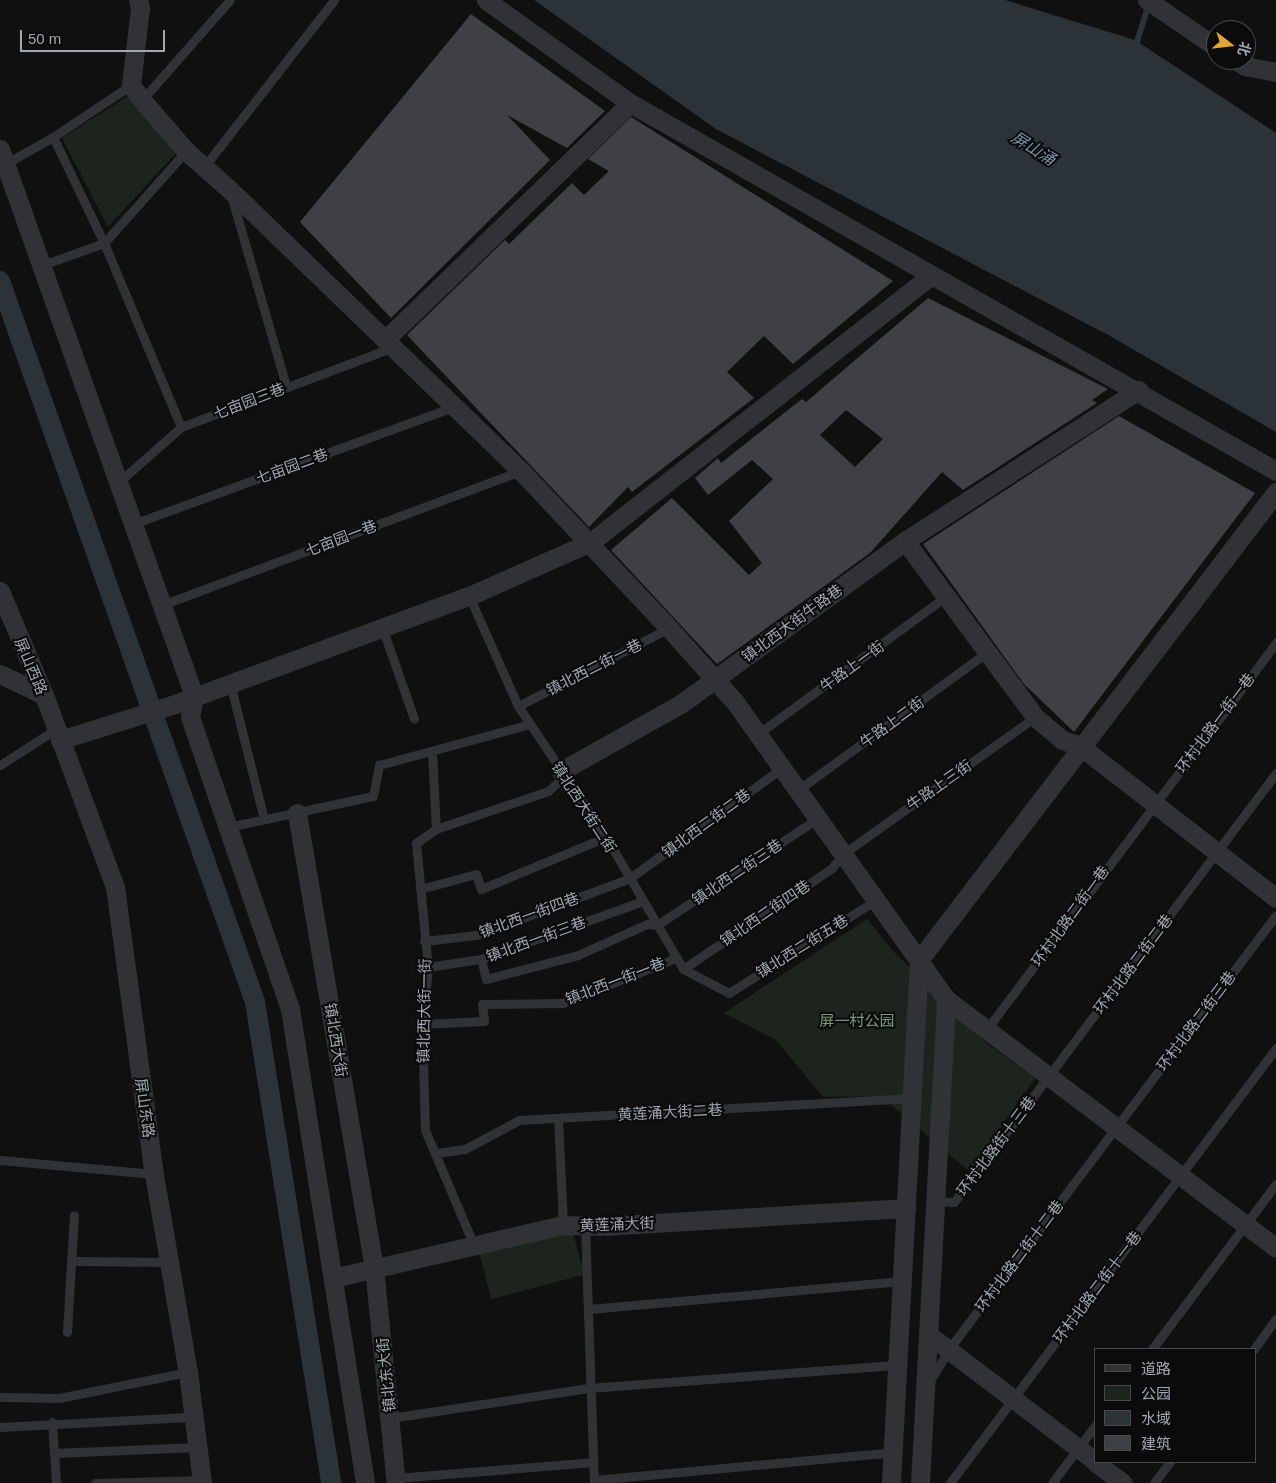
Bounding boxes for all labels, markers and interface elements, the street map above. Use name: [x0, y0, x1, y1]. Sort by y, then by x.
scale bar: [22, 20, 168, 52]
north arrow: [1206, 20, 1256, 70]
text: 50 m: [28, 30, 61, 47]
text: 北: [1235, 40, 1254, 58]
water label: 屏山涌: [1008, 128, 1058, 170]
street label: 七亩园三巷: [211, 379, 287, 423]
street label: 七亩园二巷: [254, 445, 330, 487]
street label: 七亩园一巷: [303, 516, 379, 560]
street label: 镇北西大街牛路巷: [738, 580, 846, 666]
street label: 屏山西路: [11, 635, 51, 697]
street label: 镇北西二街一巷: [543, 635, 645, 699]
street label: 牛路上一街: [816, 637, 888, 695]
street label: 环村北路一街一巷: [1172, 670, 1258, 776]
street label: 牛路上二街: [856, 693, 928, 751]
street label: 牛路上三街: [903, 756, 975, 814]
street label: 镇北西大街二街: [548, 758, 620, 856]
street label: 镇北西二街二巷: [658, 785, 754, 861]
street label: 镇北西二街三巷: [688, 835, 786, 909]
street label: 环村北路二街一巷: [1027, 862, 1113, 970]
street label: 镇北西二街四巷: [716, 876, 814, 950]
street label: 镇北西一街四巷: [477, 889, 581, 941]
street label: 镇北西二街五巷: [753, 911, 851, 981]
street label: 环村北路二街二巷: [1090, 911, 1176, 1017]
street label: 镇北西一街三巷: [484, 913, 588, 965]
street label: 镇北西一街一巷: [563, 954, 667, 1008]
street label: 镇北西大街一街: [414, 958, 434, 1064]
street label: 环村北路二街三巷: [1153, 968, 1239, 1074]
street label: 镇北西大街: [321, 1002, 351, 1078]
park label: 屏一村公园: [820, 1012, 894, 1030]
street label: 屏山东路: [132, 1077, 158, 1139]
street label: 环村北路街十三巷: [953, 1093, 1039, 1199]
street label: 黄莲涌大街二巷: [617, 1100, 723, 1124]
street label: 环村北路二街十二巷: [971, 1197, 1067, 1315]
street label: 黄莲涌大街: [579, 1214, 655, 1234]
street label: 环村北路二街十一巷: [1049, 1228, 1145, 1346]
street label: 镇北东大街: [373, 1337, 399, 1413]
legend: [1094, 1348, 1256, 1463]
text: 道路: [1141, 1360, 1171, 1377]
text: 公园: [1141, 1385, 1171, 1402]
text: 水域: [1141, 1410, 1171, 1427]
text: 建筑: [1141, 1435, 1171, 1452]

